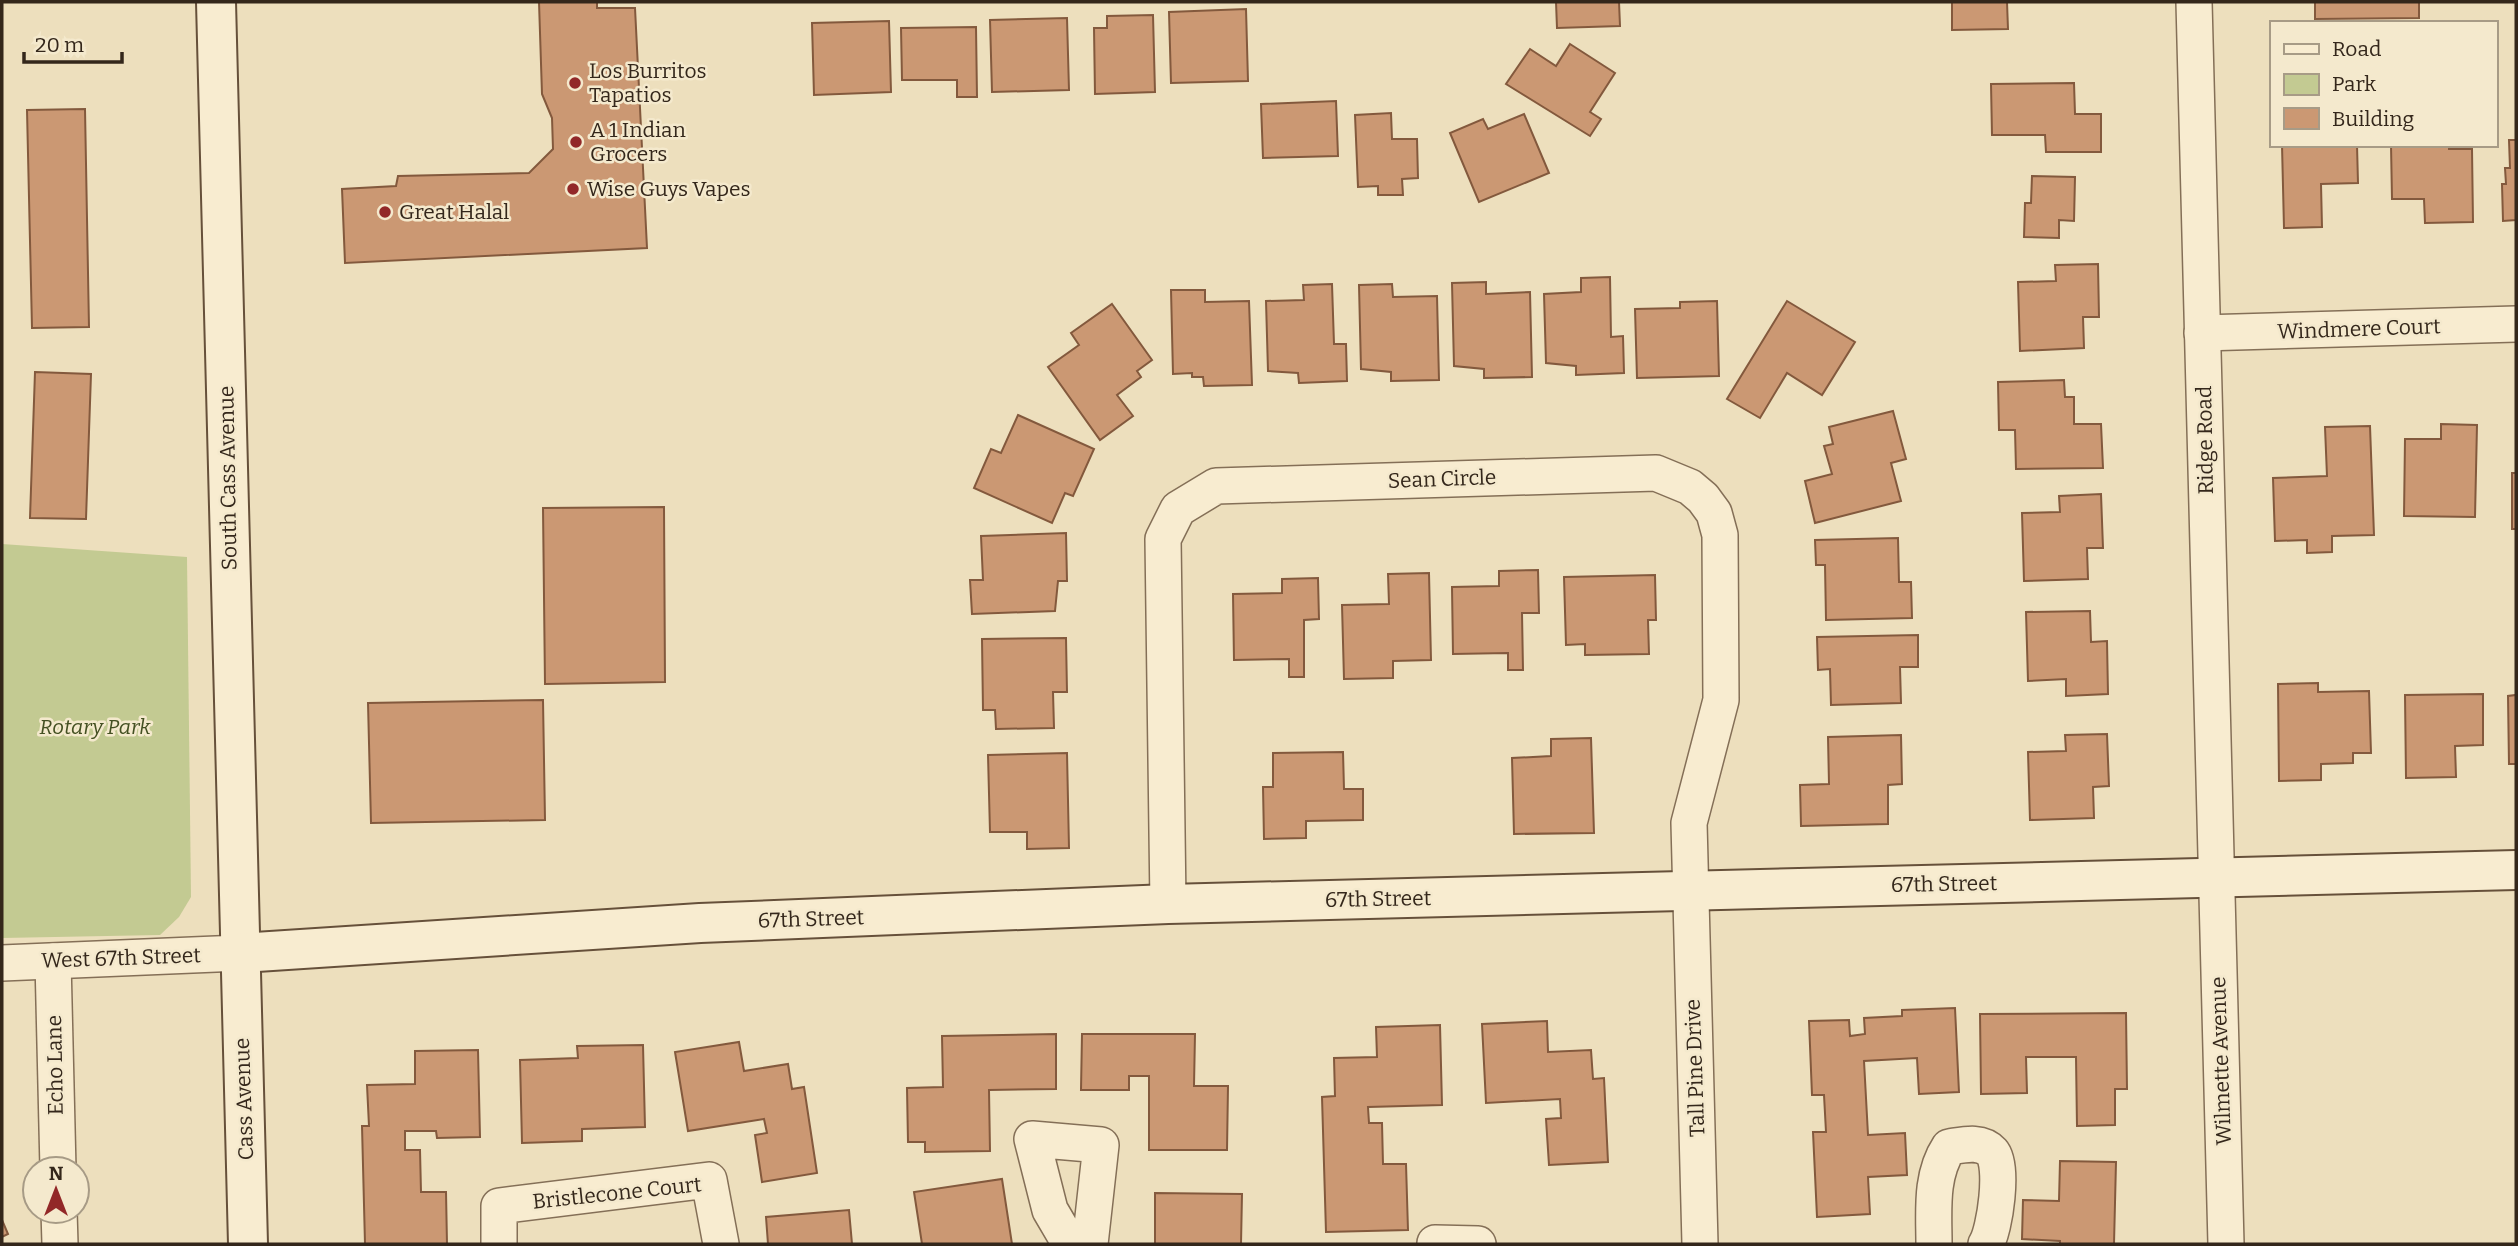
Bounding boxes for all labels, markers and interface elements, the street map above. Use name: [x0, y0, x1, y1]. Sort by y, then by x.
scale bar: [24, 21, 122, 65]
legend: [2270, 21, 2497, 147]
text: 20 m: [35, 32, 84, 58]
text: Road: [2332, 36, 2381, 62]
place label: Los Burritos Tapatios: [589, 58, 707, 108]
text: Park: [2332, 71, 2376, 97]
marker: Los Burritos Tapatios: [567, 75, 583, 91]
text: Building: [2332, 106, 2415, 132]
place label: A 1 Indian Grocers: [590, 117, 686, 167]
marker: A 1 Indian Grocers: [568, 134, 584, 150]
place label: Wise Guys Vapes: [587, 176, 751, 202]
marker: Wise Guys Vapes: [565, 181, 581, 197]
place label: Great Halal: [399, 199, 509, 225]
marker: Great Halal: [377, 204, 393, 220]
street label: Windmere Court: [2277, 313, 2442, 345]
street label: South Cass Avenue: [213, 385, 243, 571]
street label: Ridge Road: [2191, 385, 2219, 495]
street label: Sean Circle: [1387, 464, 1497, 494]
park label: Rotary Park: [39, 714, 151, 740]
street label: 67th Street: [1891, 870, 1998, 898]
street label: 67th Street: [1325, 885, 1432, 913]
street label: 67th Street: [757, 904, 865, 934]
street label: West 67th Street: [41, 942, 202, 974]
street label: Wilmette Avenue: [2205, 976, 2237, 1146]
street label: Tall Pine Drive: [1680, 998, 1710, 1138]
street label: Echo Lane: [41, 1015, 69, 1115]
street label: Cass Avenue: [229, 1037, 259, 1161]
north arrow: [21, 1155, 91, 1225]
text: N: [49, 1162, 64, 1185]
street label: Bristlecone Court: [531, 1171, 703, 1215]

